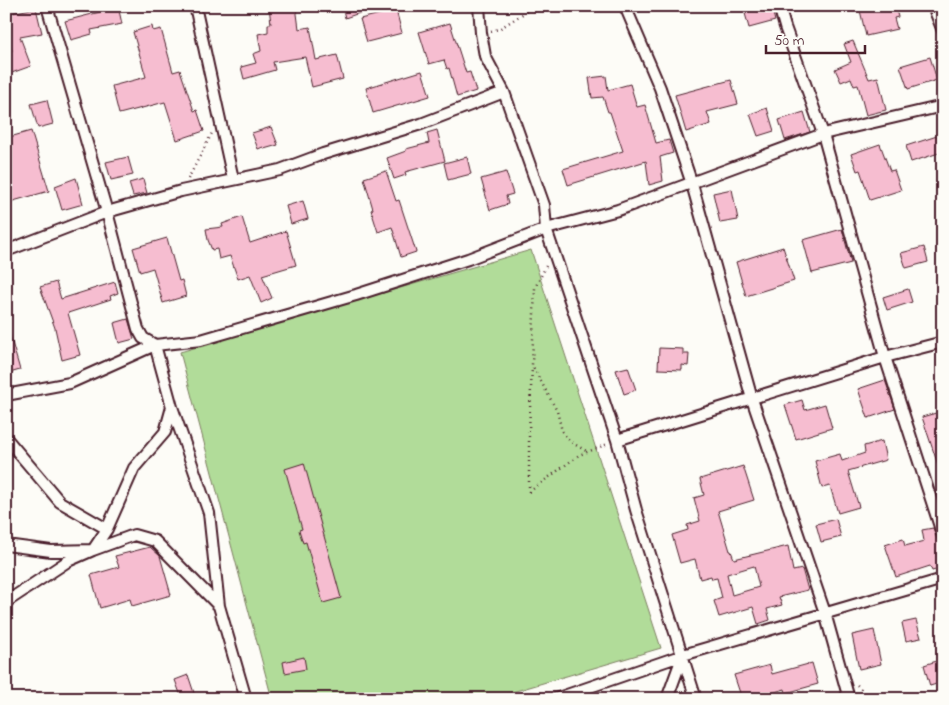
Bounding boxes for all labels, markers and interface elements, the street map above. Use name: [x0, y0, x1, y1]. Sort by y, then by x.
scale bar: [766, 22, 865, 54]
text: 50 m: [774, 30, 805, 52]

